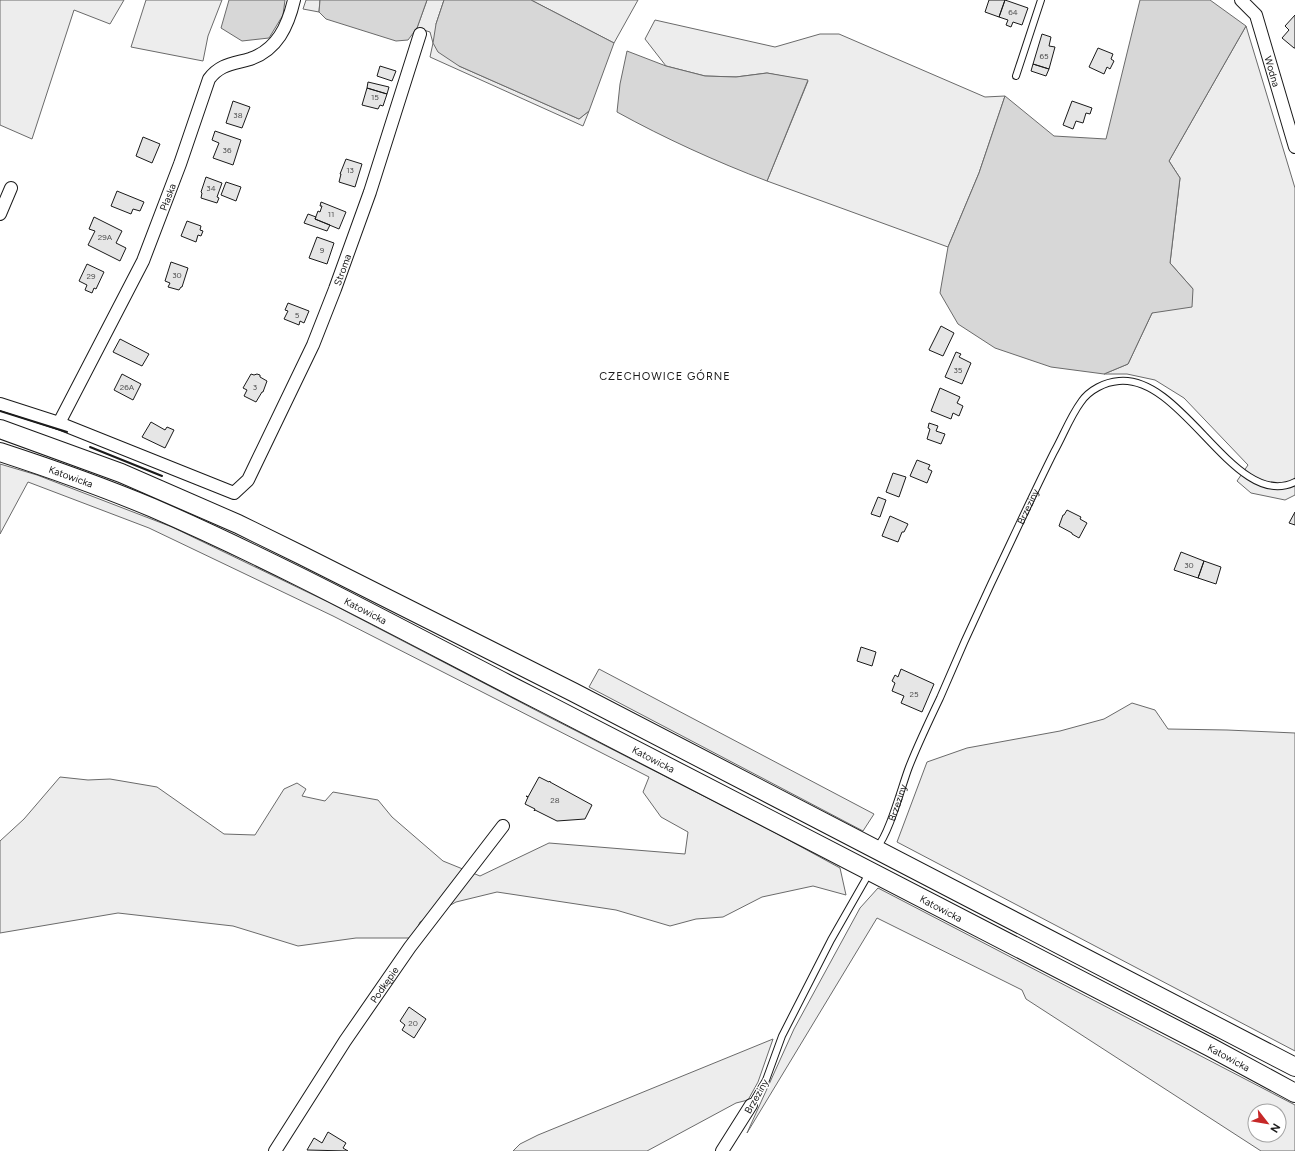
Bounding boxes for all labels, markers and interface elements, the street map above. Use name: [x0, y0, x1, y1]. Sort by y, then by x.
house number: 64: [1008, 7, 1018, 17]
house number: 65: [1039, 51, 1049, 61]
street label: Wodna: [1261, 55, 1283, 89]
house number: 15: [371, 92, 379, 102]
house number: 38: [233, 110, 243, 120]
house number: 36: [223, 145, 232, 155]
house number: 13: [346, 165, 354, 175]
street label: Płaska: [157, 182, 179, 213]
house number: 34: [206, 183, 216, 193]
house number: 11: [328, 209, 334, 219]
house number: 29A: [98, 232, 113, 242]
house number: 9: [320, 245, 325, 255]
street label: Stroma: [331, 252, 354, 288]
house number: 30: [172, 270, 182, 280]
house number: 29: [87, 271, 96, 281]
house number: 5: [295, 310, 300, 320]
house number: 35: [954, 365, 963, 375]
district label: CZECHOWICE GÓRNE: [599, 369, 731, 383]
house number: 26A: [120, 382, 135, 392]
house number: 3: [253, 382, 257, 392]
street label: Katowicka: [47, 463, 95, 491]
street label: Brzeziny: [1014, 486, 1042, 526]
house number: 30: [1184, 560, 1194, 570]
street label: Katowicka: [342, 595, 389, 627]
house number: 25: [909, 689, 919, 699]
street label: Katowicka: [630, 743, 677, 776]
street label: Brzeziny: [885, 782, 910, 823]
house number: 28: [550, 795, 560, 805]
street label: Katowicka: [918, 892, 964, 925]
street label: Podkępie: [367, 964, 402, 1006]
house number: 20: [408, 1018, 418, 1028]
street label: Katowicka: [1205, 1041, 1252, 1074]
street label: Brzeziny: [741, 1076, 772, 1116]
north arrow: [1247, 1103, 1287, 1143]
text: N: [1267, 1121, 1283, 1135]

